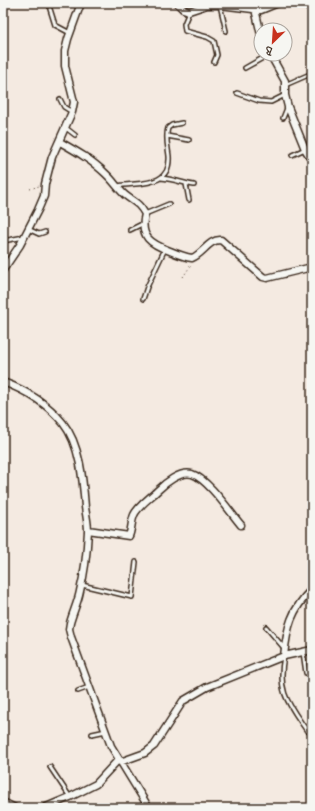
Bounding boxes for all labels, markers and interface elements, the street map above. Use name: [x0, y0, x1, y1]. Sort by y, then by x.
north arrow: [253, 22, 293, 62]
text: B: [262, 41, 277, 59]

